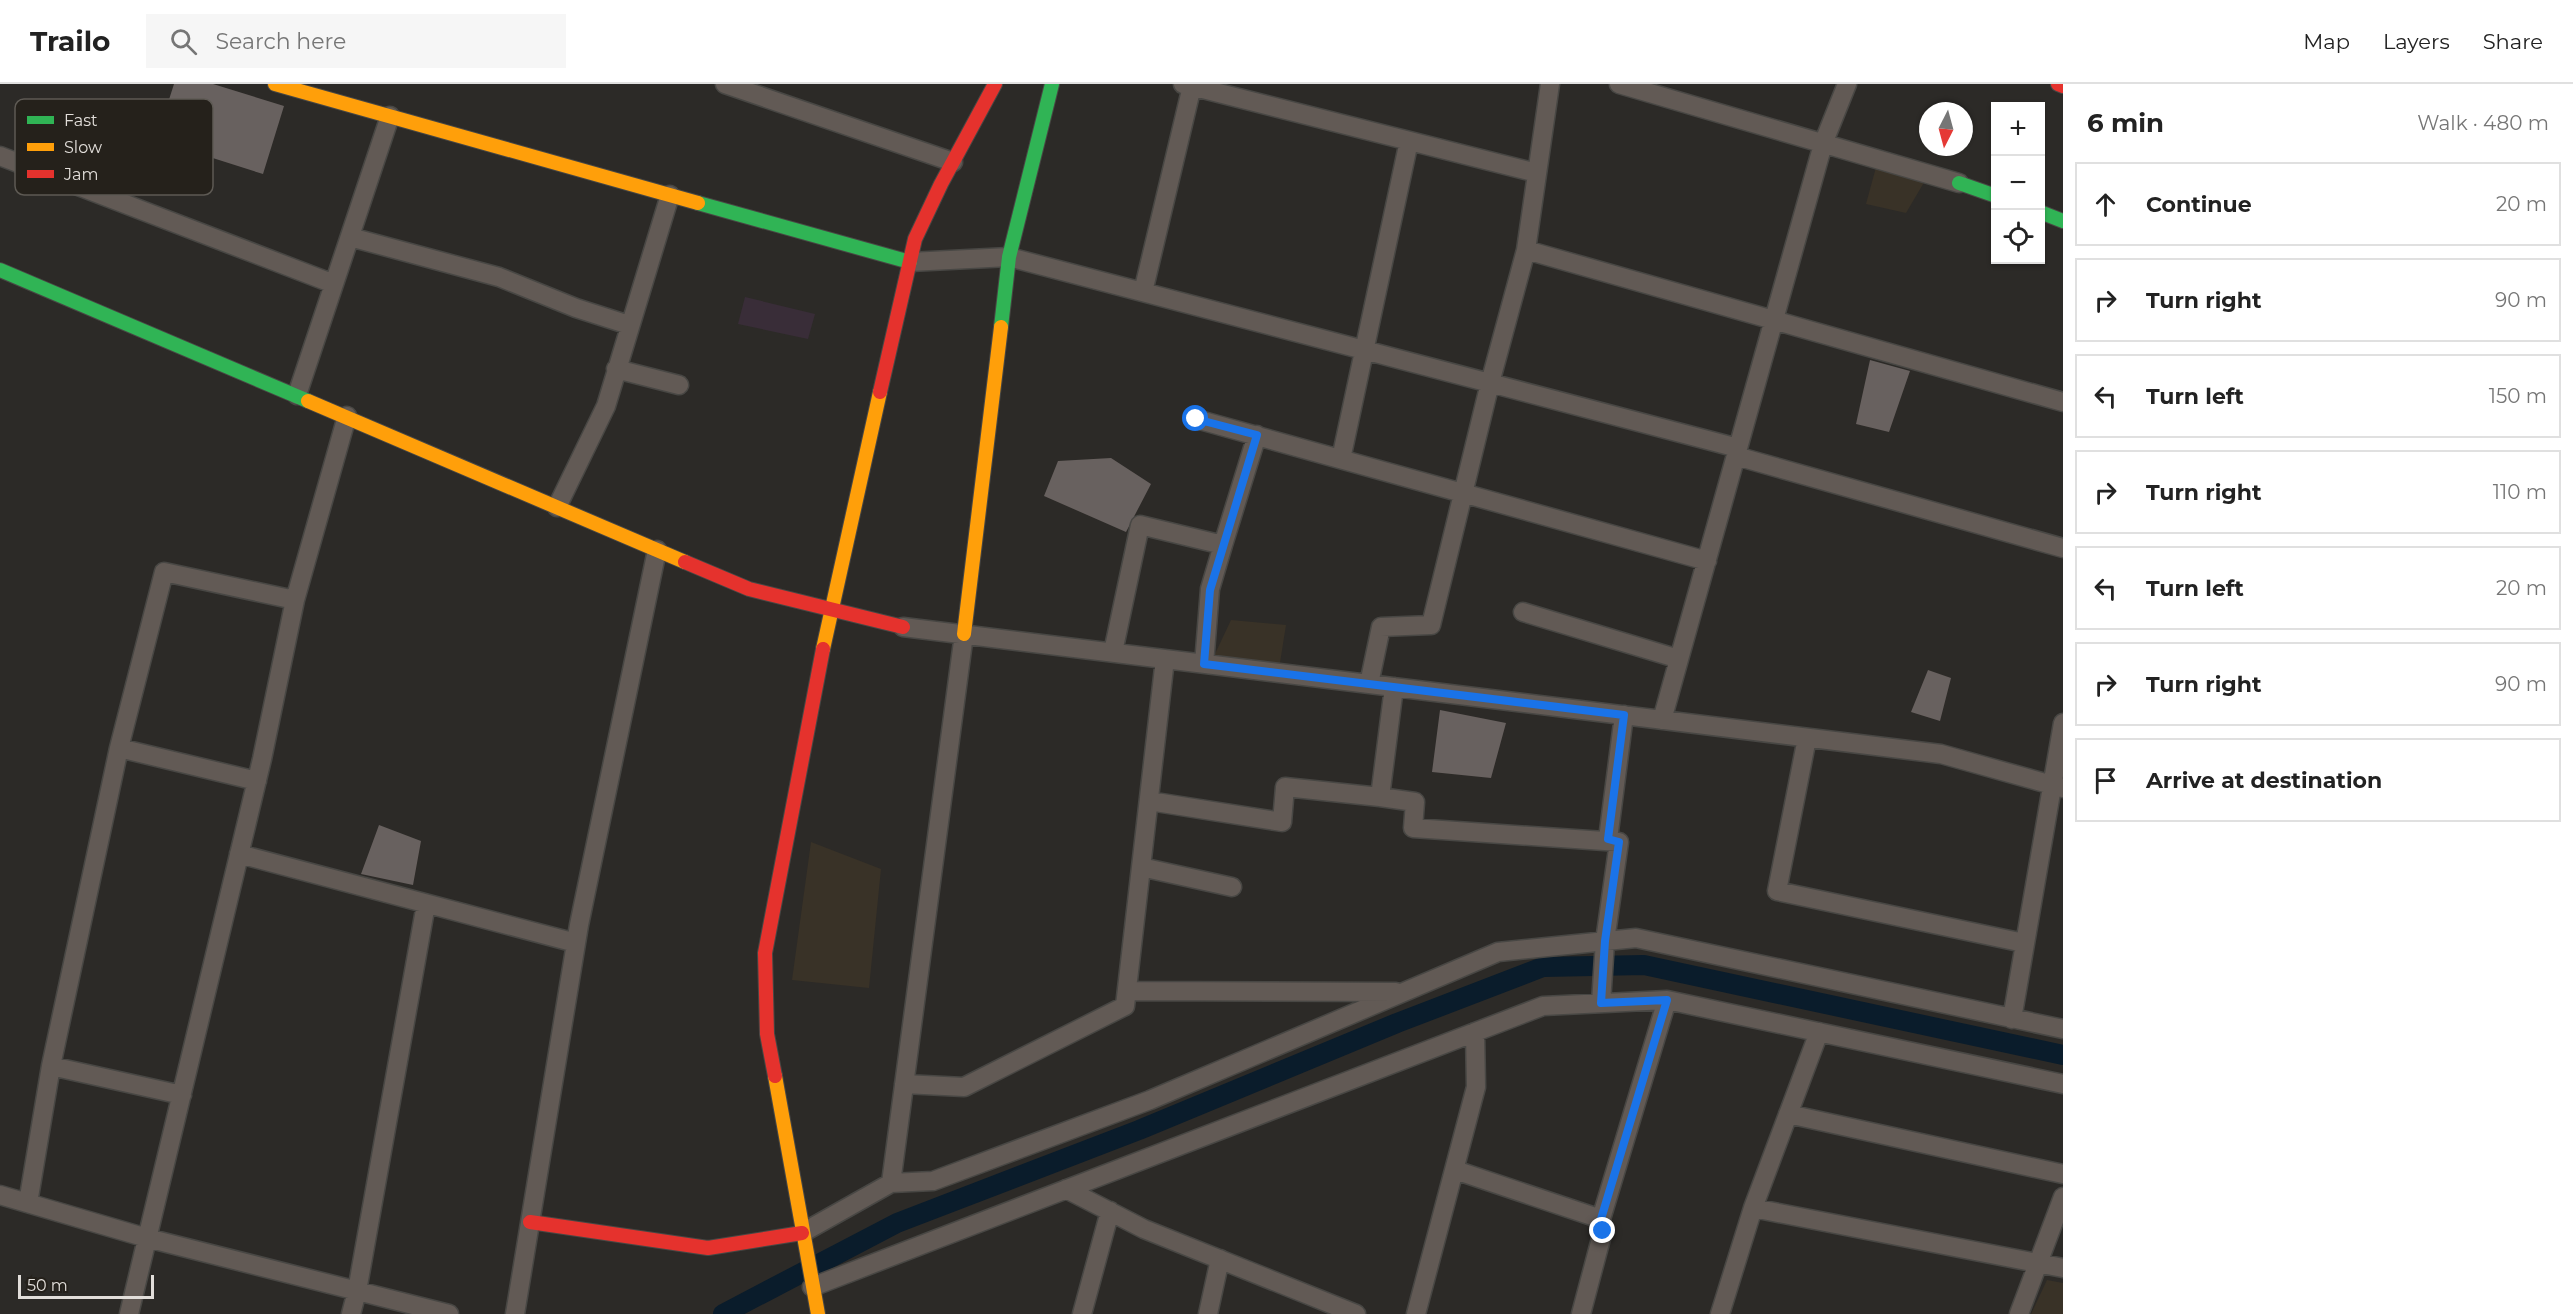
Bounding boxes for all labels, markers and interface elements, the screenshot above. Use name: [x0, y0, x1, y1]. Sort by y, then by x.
search box: [146, 14, 566, 68]
text: Trailo: [30, 24, 110, 58]
icon: search: [167, 25, 200, 58]
text: Search here: [215, 28, 346, 55]
text: Map: [2303, 29, 2350, 54]
text: Layers: [2383, 29, 2450, 54]
text: Share: [2483, 29, 2543, 54]
legend: [15, 99, 213, 195]
north arrow: [1919, 102, 1973, 156]
map controls: [1991, 102, 2045, 264]
button: +: [1991, 102, 2045, 156]
text: 6 min: [2087, 107, 2164, 139]
text: Fast: [64, 111, 98, 130]
text: Walk · 480 m: [2417, 111, 2549, 135]
text: Slow: [64, 138, 102, 157]
button: −: [1991, 156, 2045, 210]
text: Jam: [63, 165, 98, 184]
icon: ahead: [2089, 188, 2122, 221]
text: Continue: [2146, 191, 2252, 218]
text: 20 m: [2496, 192, 2547, 216]
button: locate: [1991, 210, 2045, 264]
icon: right: [2089, 284, 2122, 317]
text: Turn right: [2146, 287, 2261, 314]
text: 90 m: [2495, 288, 2547, 312]
icon: left: [2089, 380, 2122, 413]
text: Turn left: [2146, 383, 2244, 410]
text: 150 m: [2489, 384, 2547, 408]
route start: [1182, 405, 1208, 431]
icon: right: [2089, 476, 2122, 509]
text: Turn right: [2146, 479, 2261, 506]
text: 110 m: [2493, 480, 2547, 504]
icon: left: [2089, 572, 2122, 605]
text: Turn left: [2146, 575, 2244, 602]
text: 20 m: [2496, 576, 2547, 600]
icon: right: [2089, 668, 2122, 701]
text: Turn right: [2146, 671, 2261, 698]
text: 90 m: [2495, 672, 2547, 696]
icon: arrive: [2089, 764, 2122, 797]
text: Arrive at destination: [2146, 767, 2382, 794]
route end: [1589, 1217, 1615, 1243]
scale bar: [18, 1272, 154, 1300]
text: 50 m: [27, 1276, 68, 1295]

